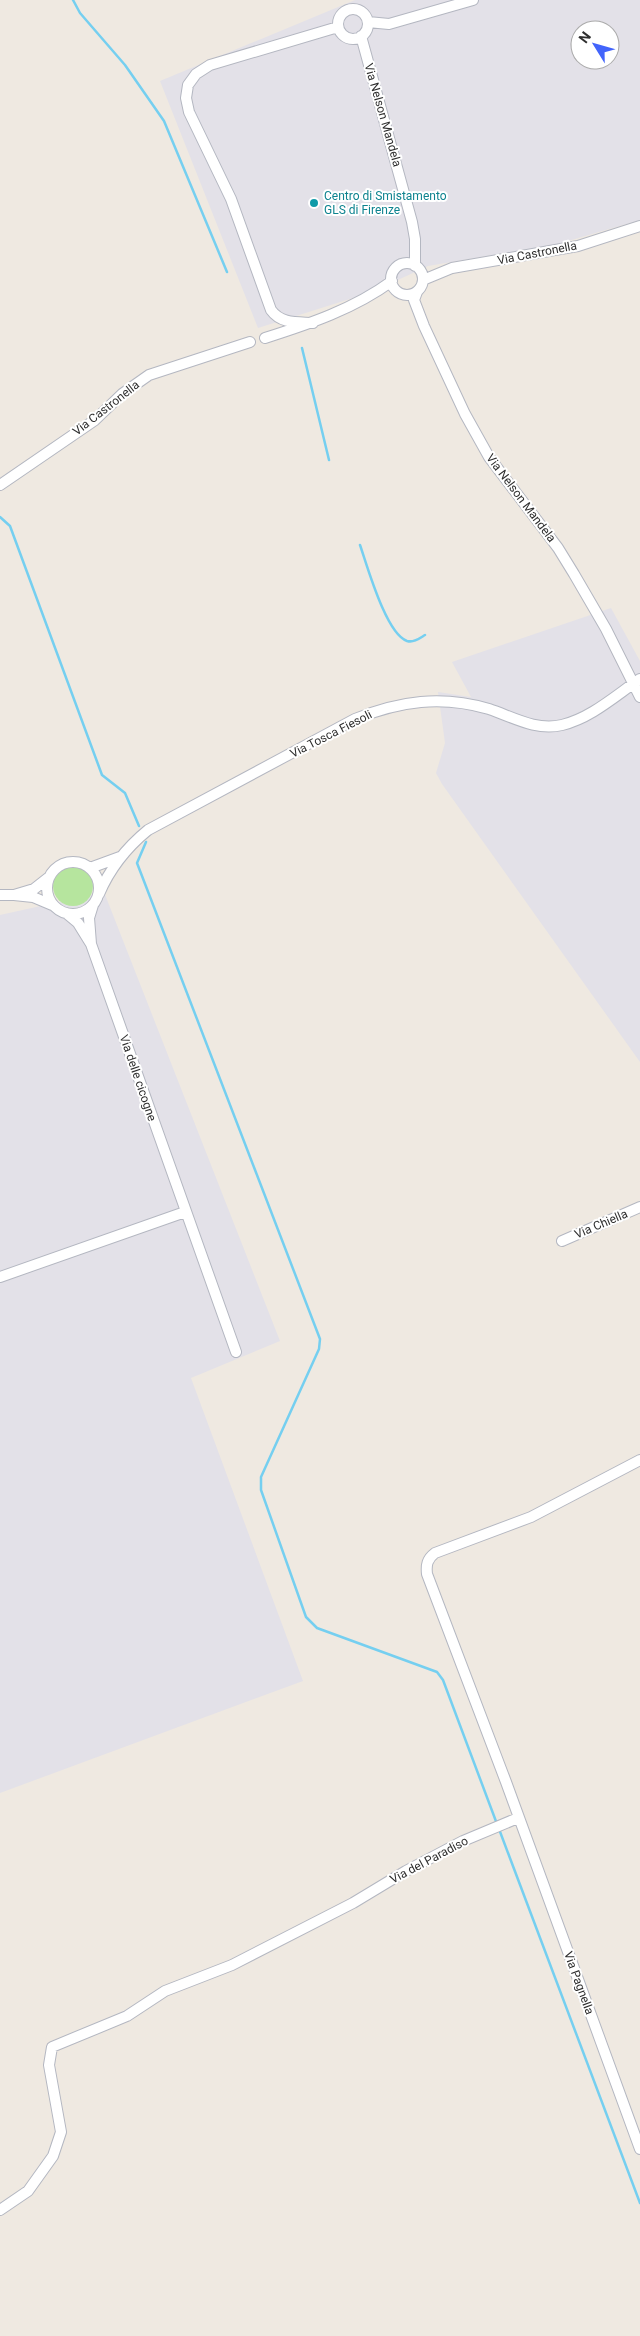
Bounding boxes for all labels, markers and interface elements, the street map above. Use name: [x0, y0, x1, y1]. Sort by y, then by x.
north arrow: [570, 20, 620, 70]
text: N: [575, 28, 594, 46]
street label: Via Nelson Mandela: [362, 62, 404, 168]
place label: Centro di Smistamento GLS di Firenze: [324, 189, 447, 217]
marker: Centro di Smistamento GLS di Firenze: [308, 197, 320, 209]
street label: Via Castronella: [496, 238, 578, 268]
street label: Via Castronella: [70, 378, 142, 438]
street label: Via Nelson Mandela: [483, 451, 559, 545]
street label: Via Tosca Fiesoli: [288, 707, 374, 761]
street label: Via delle cicogne: [117, 1033, 159, 1123]
street label: Via Chiella: [572, 1207, 630, 1241]
street label: Via del Paradiso: [388, 1834, 470, 1886]
street label: Via Pagnella: [561, 1950, 597, 2016]

